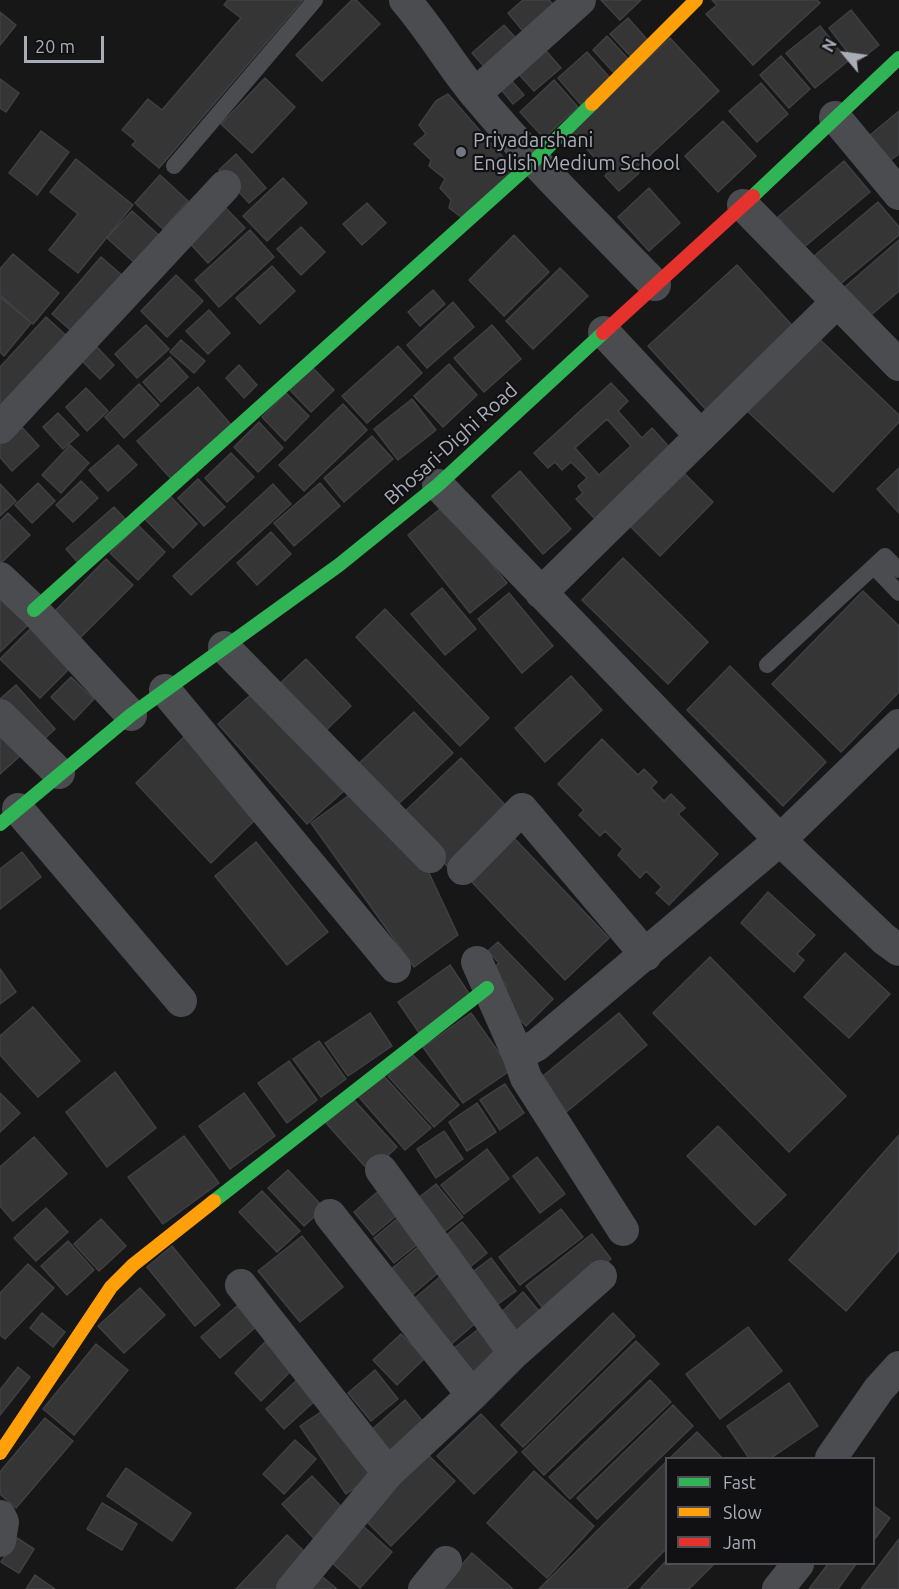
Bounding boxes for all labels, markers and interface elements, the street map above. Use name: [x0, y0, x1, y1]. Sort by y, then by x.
scale bar: [27, 24, 106, 62]
north arrow: [815, 24, 875, 84]
text: 20 m: [35, 36, 75, 56]
text: N: [818, 36, 840, 55]
place label: Priyadarshani English Medium School: [473, 128, 680, 175]
marker: Priyadarshani English Medium School: [454, 145, 468, 159]
street label: Bhosari-Dighi Road: [380, 378, 522, 510]
legend: [665, 1457, 875, 1565]
text: Fast: [723, 1472, 756, 1492]
text: Slow: [723, 1502, 762, 1522]
text: Jam: [723, 1532, 757, 1552]

